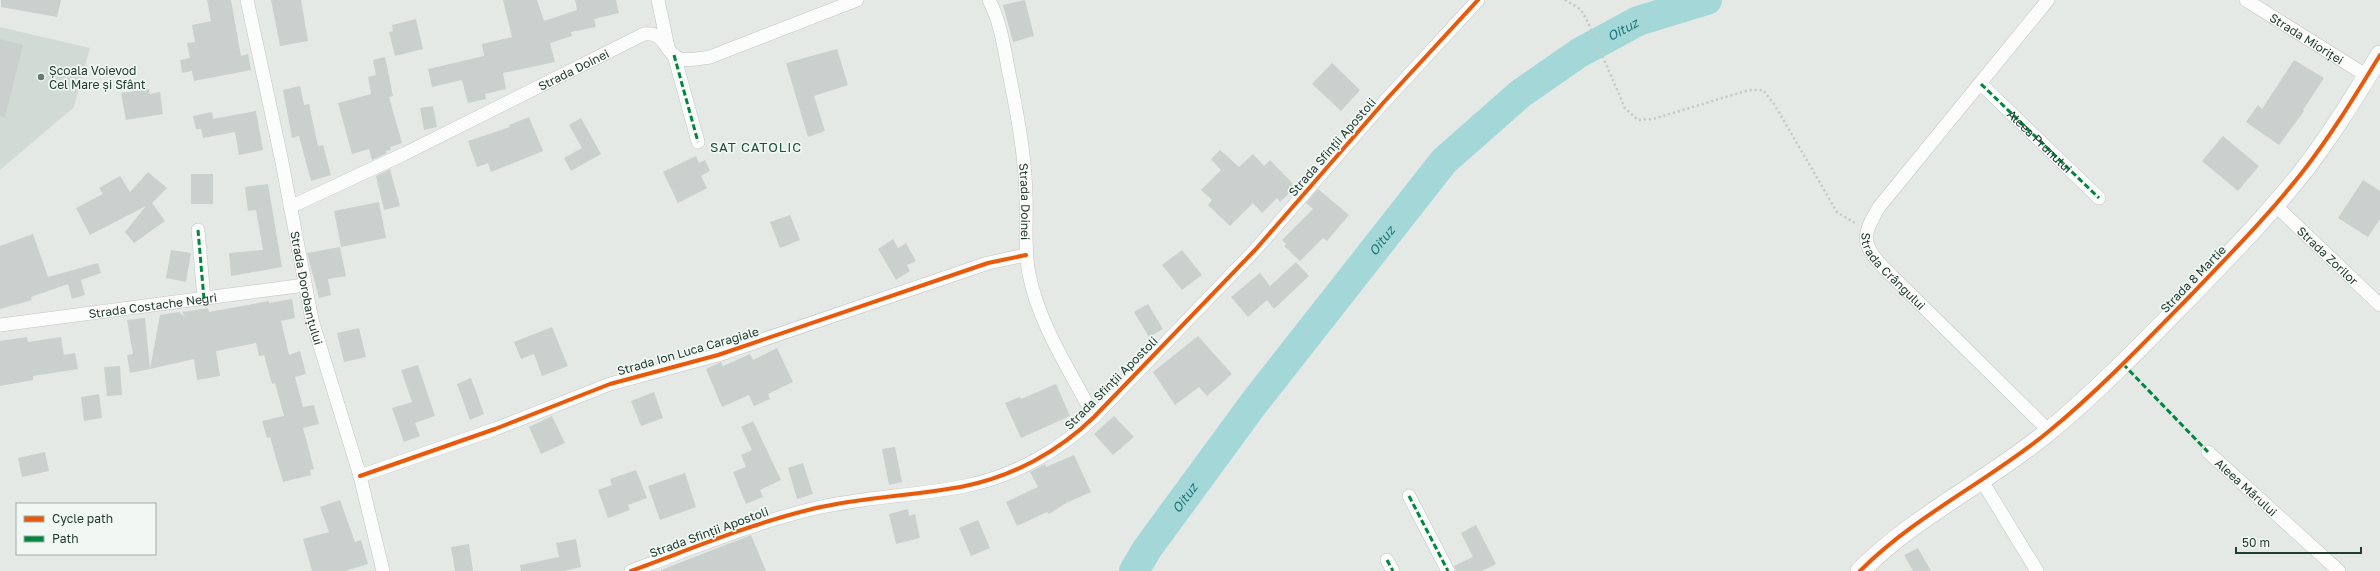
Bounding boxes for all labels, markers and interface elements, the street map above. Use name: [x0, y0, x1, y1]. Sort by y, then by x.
street label: Strada Mioriței: [2267, 9, 2347, 67]
water label: Oituz: [1604, 14, 1642, 44]
street label: Strada Doinei: [535, 45, 611, 93]
place label: Școala Voievod Cel Mare și Sfânt: [49, 63, 146, 92]
marker: Școala Voievod Cel Mare și Sfânt: [36, 72, 46, 82]
street label: Strada Sfinții Apostoli: [1285, 95, 1379, 199]
street label: Aleea Prunului: [2005, 106, 2075, 176]
district label: SAT CATOLIC: [710, 139, 802, 155]
street label: Strada Doinei: [1016, 162, 1034, 240]
water label: Oituz: [1365, 222, 1399, 258]
street label: Strada Zorilor: [2294, 223, 2362, 288]
street label: Strada Dorobanțului: [288, 230, 327, 347]
street label: Strada Crângului: [1859, 232, 1929, 312]
street label: Strada 8 Martie: [2157, 242, 2229, 316]
street label: Strada Costache Negri: [88, 289, 218, 321]
street label: Strada Ion Luca Caragiale: [615, 324, 761, 378]
street label: Strada Sfinții Apostoli: [1061, 333, 1161, 433]
street label: Aleea Mărului: [2212, 455, 2281, 519]
water label: Oituz: [1168, 479, 1201, 516]
legend: [16, 503, 156, 555]
street label: Strada Sfinții Apostoli: [647, 504, 771, 560]
text: Cycle path: [52, 511, 113, 526]
scale bar: [2236, 529, 2361, 555]
text: Path: [52, 531, 79, 546]
text: 50 m: [2242, 535, 2270, 550]

